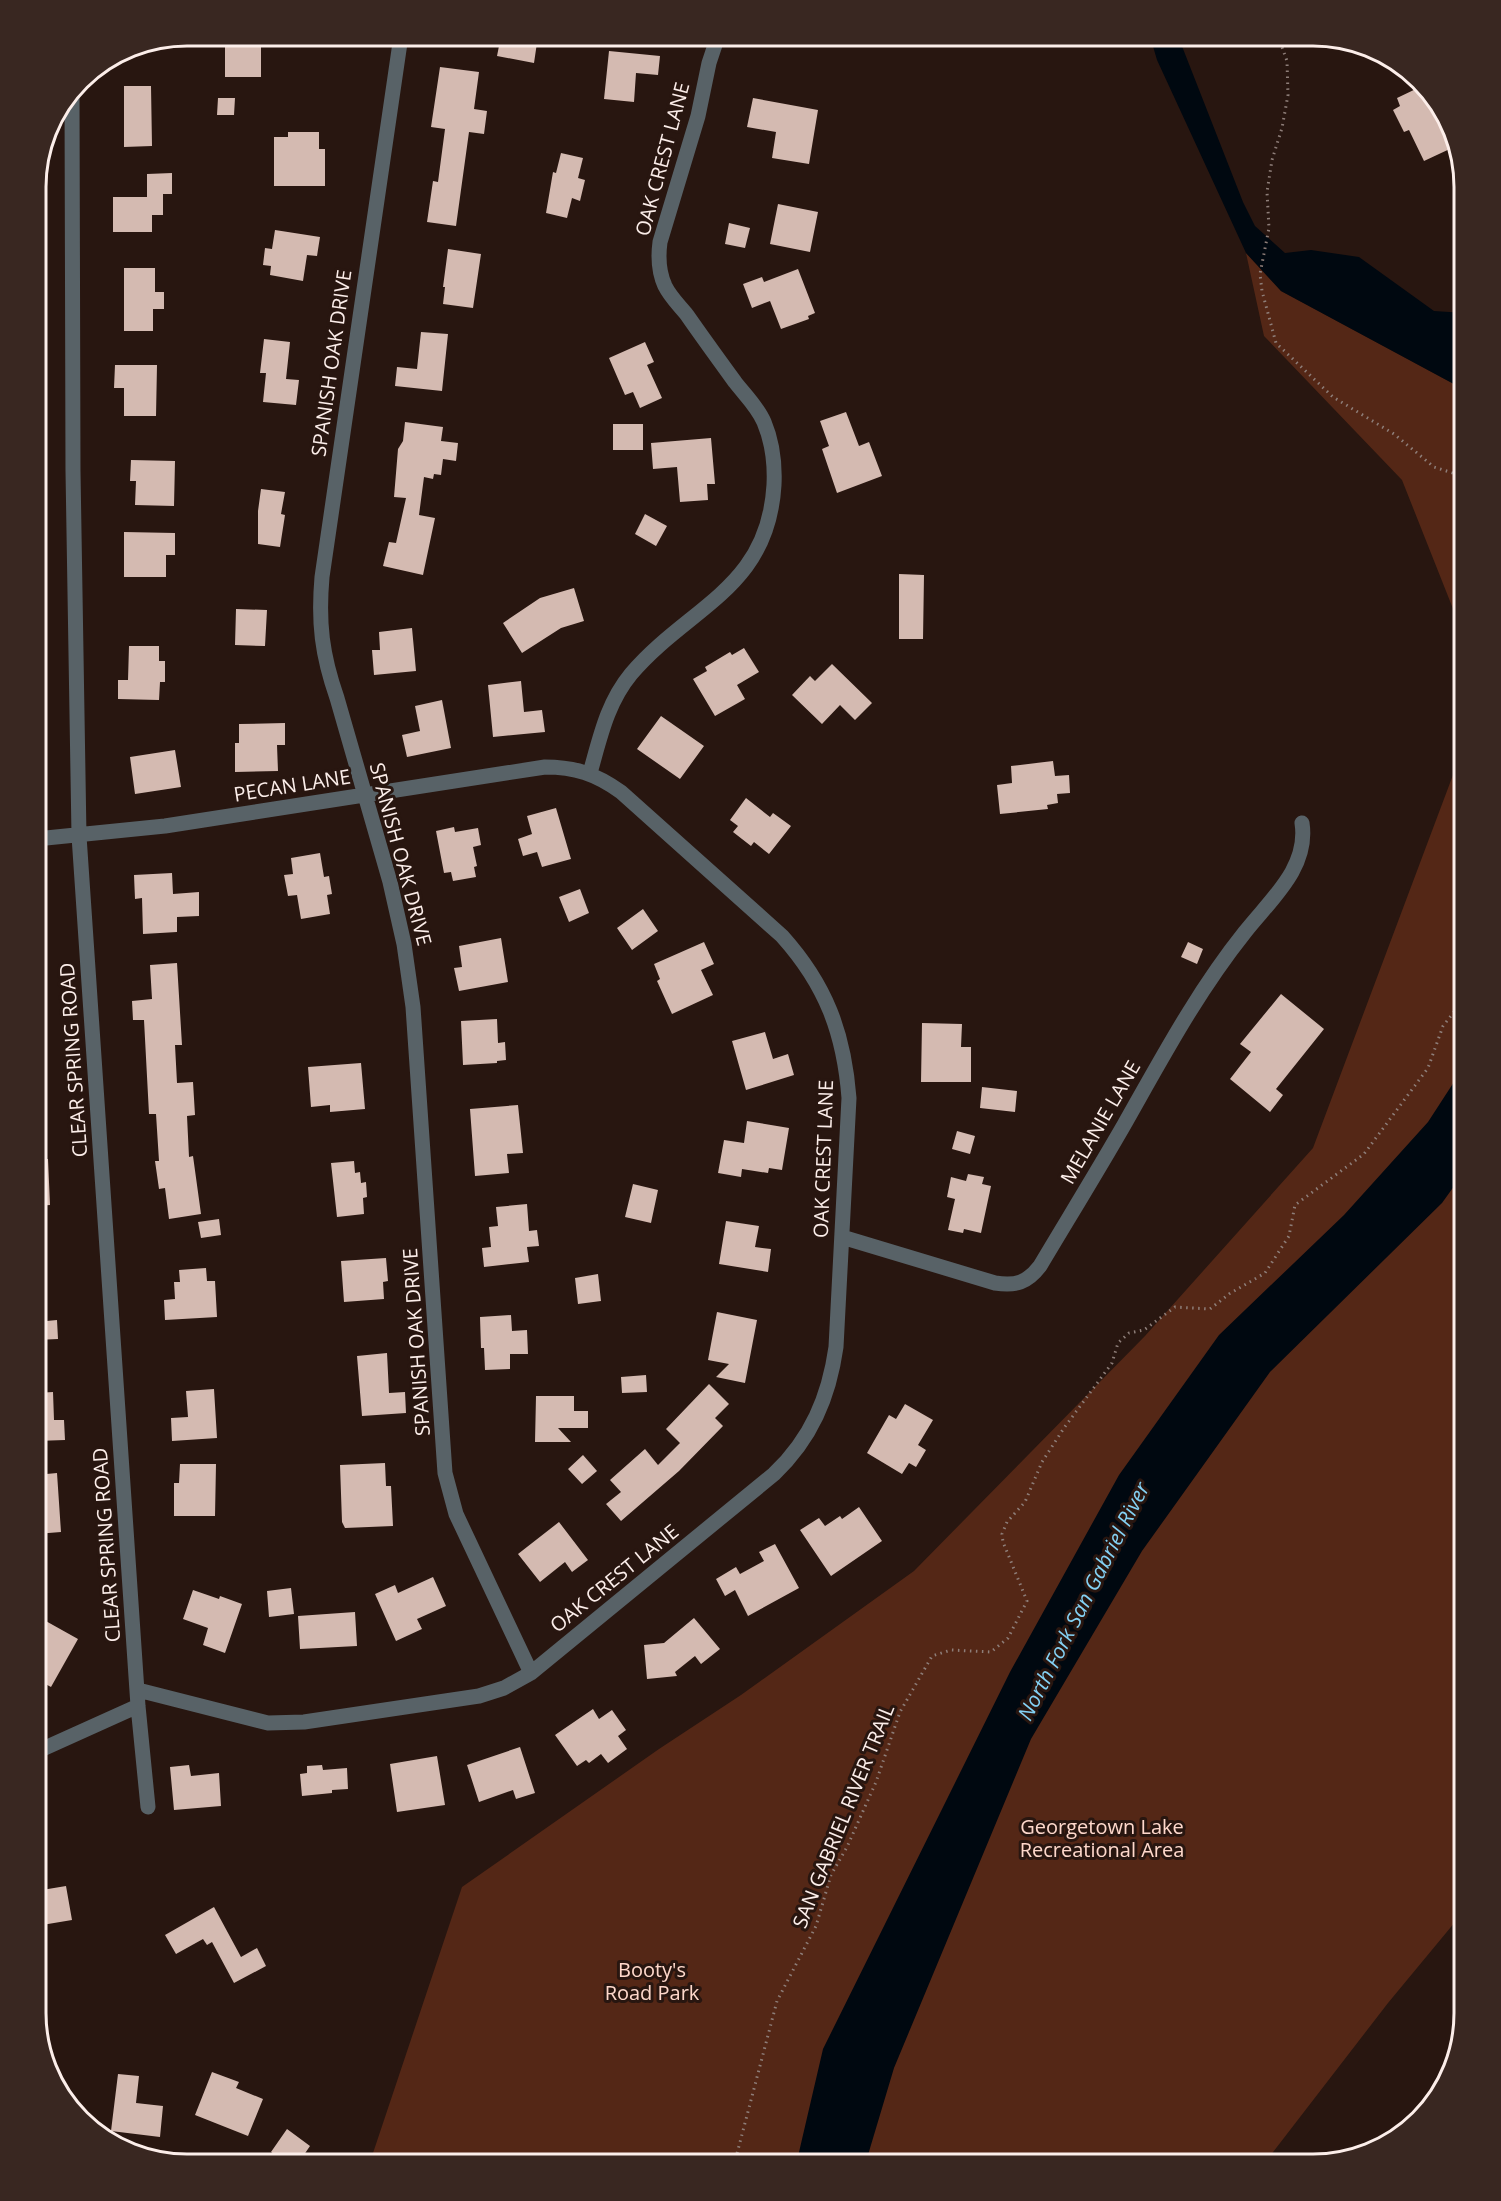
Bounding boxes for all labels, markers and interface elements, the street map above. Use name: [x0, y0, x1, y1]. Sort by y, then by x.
street label: OAK CREST LANE: [628, 79, 696, 239]
street label: SPANISH OAK DRIVE: [305, 268, 357, 458]
street label: SPANISH OAK DRIVE: [364, 760, 438, 948]
street label: PECAN LANE: [232, 762, 352, 808]
street label: CLEAR SPRING ROAD: [53, 962, 93, 1158]
street label: MELANIE LANE: [1054, 1055, 1146, 1189]
street label: OAK CREST LANE: [807, 1080, 839, 1238]
street label: SPANISH OAK DRIVE: [396, 1247, 436, 1437]
street label: CLEAR SPRING ROAD: [86, 1447, 126, 1643]
water label: North Fork San Gabriel River: [1011, 1476, 1156, 1725]
street label: OAK CREST LANE: [544, 1518, 684, 1638]
street label: SAN GABRIEL RIVER TRAIL: [786, 1700, 900, 1932]
park label: Georgetown Lake Recreational Area: [1020, 1813, 1184, 1863]
park label: Booty's Road Park: [605, 1956, 700, 2006]

